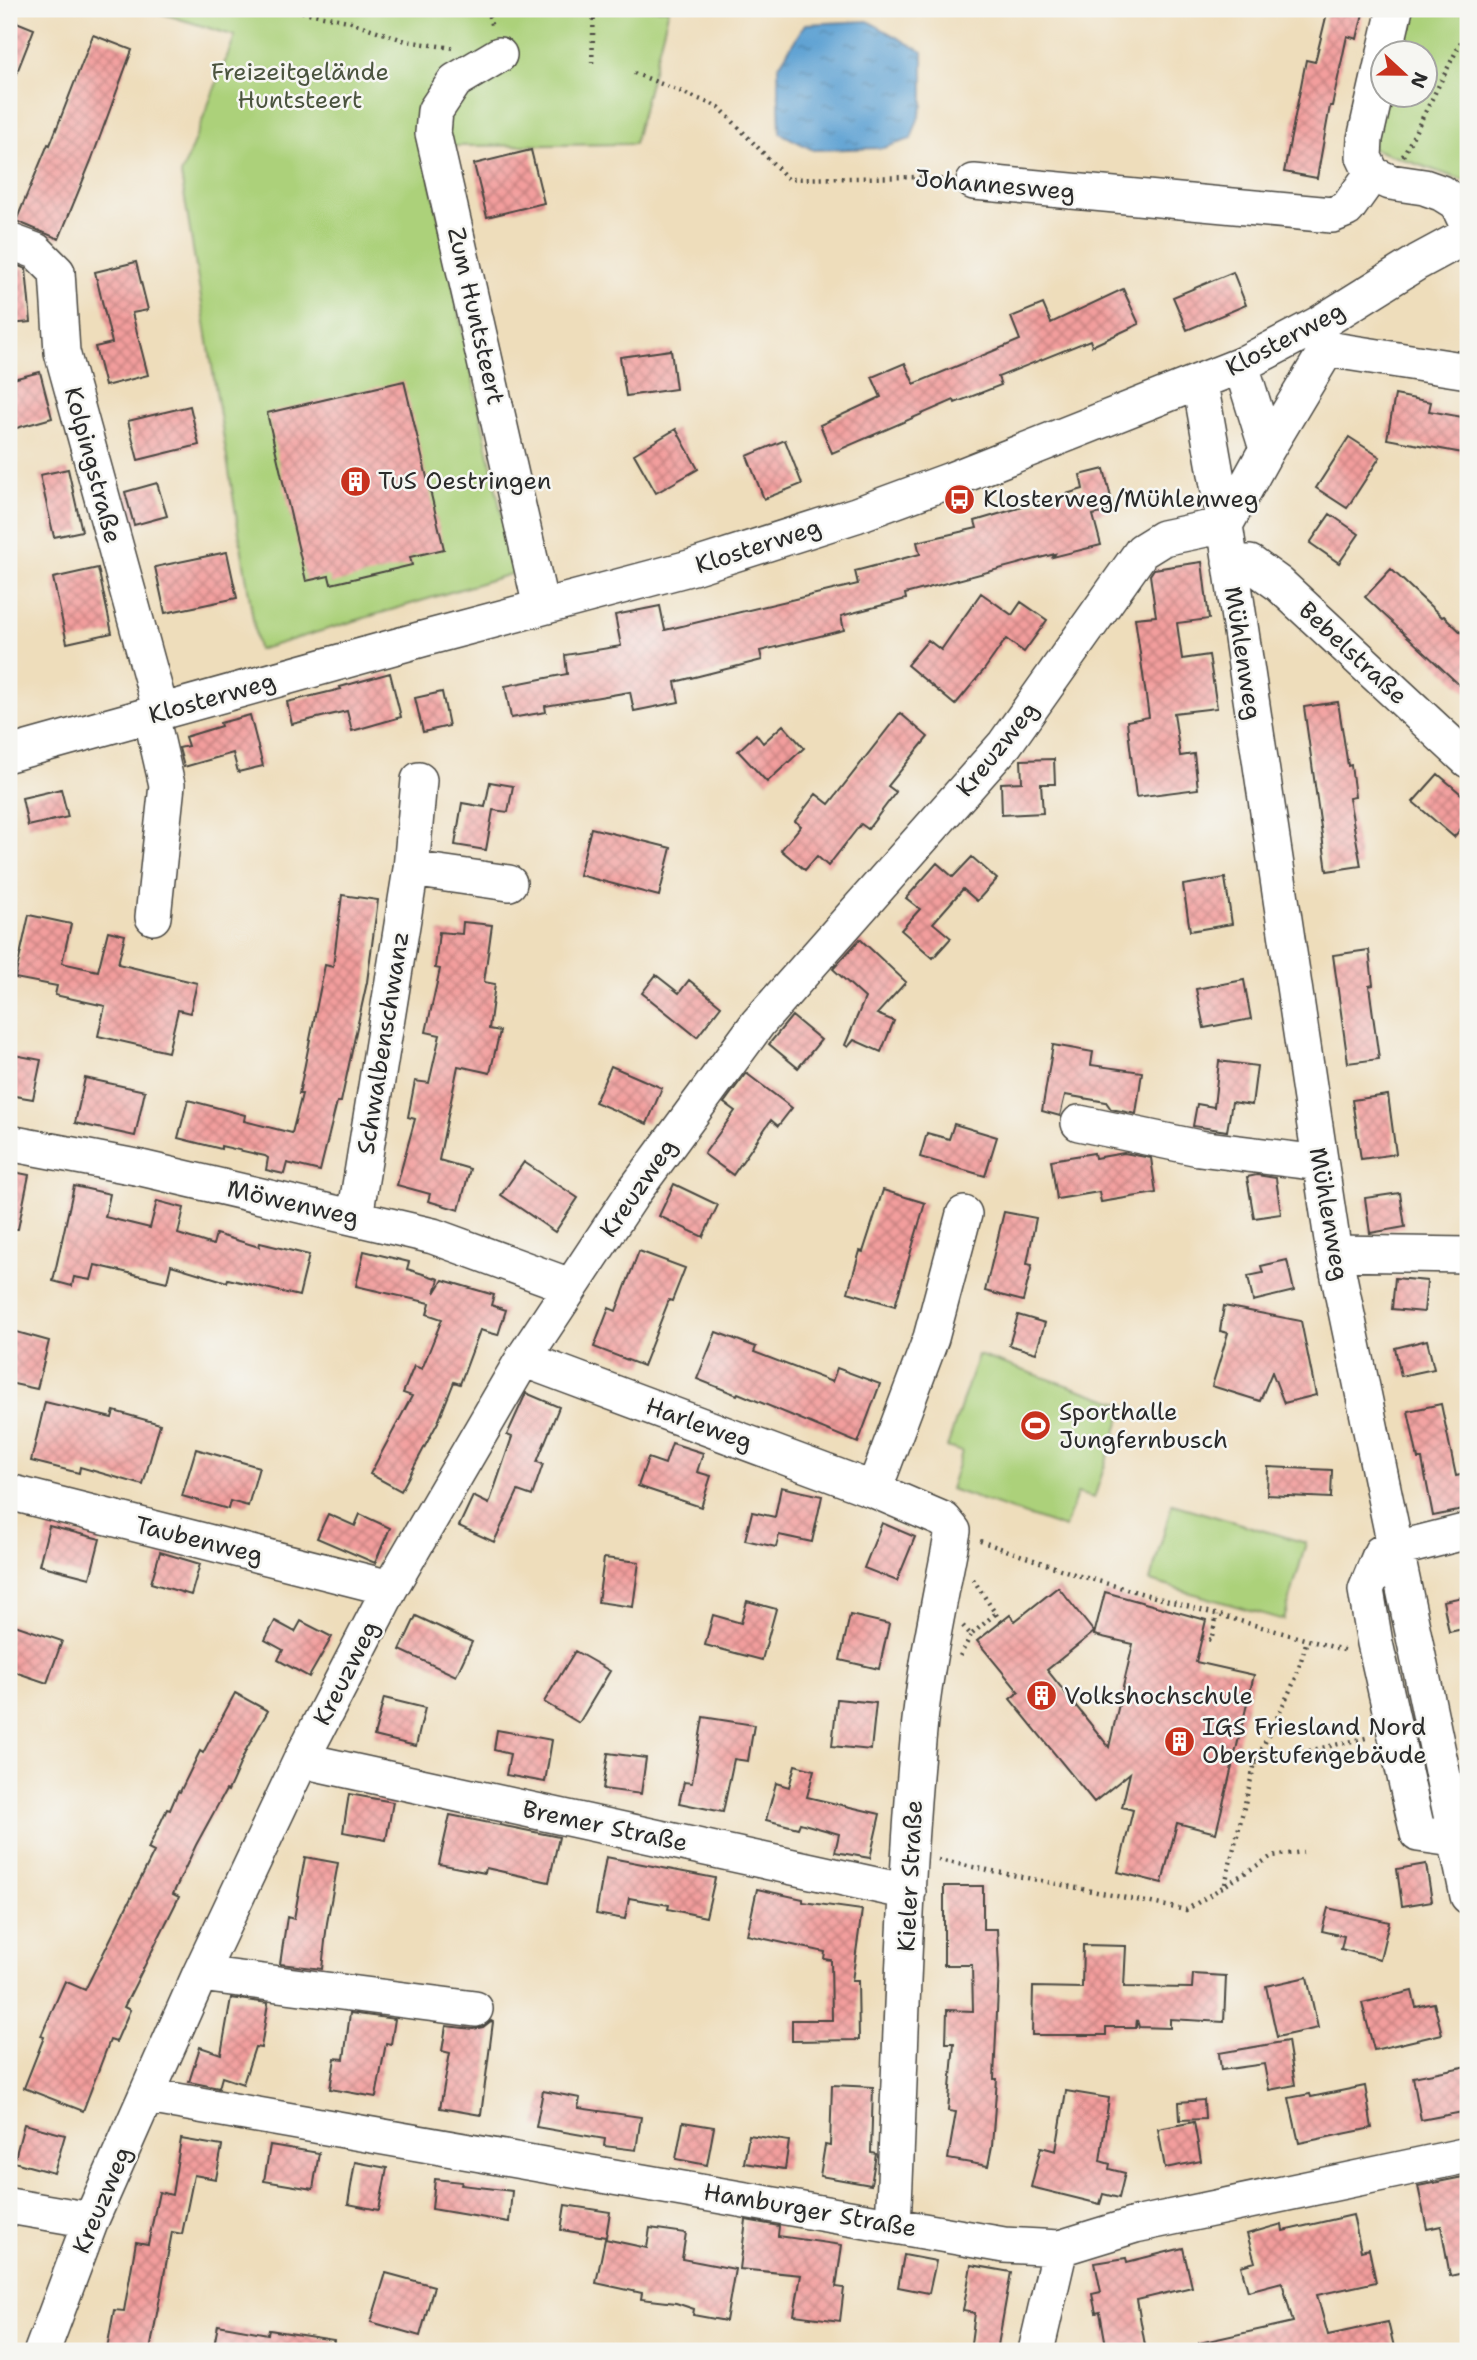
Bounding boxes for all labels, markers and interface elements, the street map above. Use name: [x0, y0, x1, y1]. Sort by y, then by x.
north arrow: [1368, 38, 1438, 108]
park label: Freizeitgelände Huntsteert: [211, 56, 389, 116]
text: N: [1405, 69, 1434, 92]
street label: Johannesweg: [914, 162, 1076, 208]
street label: Zum Huntsteert: [440, 224, 512, 408]
street label: Klosterweg: [1220, 294, 1350, 384]
street label: Kolpingstraße: [57, 383, 129, 547]
building icon: TuS Oestringen: [338, 464, 372, 498]
place label: TuS Oestringen: [378, 465, 551, 497]
bus stop icon: Klosterweg/Mühlenweg: [943, 482, 977, 516]
place label: Klosterweg/Mühlenweg: [983, 483, 1258, 515]
street label: Klosterweg: [691, 511, 825, 581]
street label: Mühlenweg: [1217, 584, 1269, 722]
street label: Bebelstraße: [1292, 594, 1414, 712]
street label: Klosterweg: [145, 665, 279, 731]
street label: Kreuzweg: [949, 695, 1045, 803]
street label: Schwalbenschwanz: [350, 929, 416, 1157]
street label: Kreuzweg: [592, 1132, 684, 1244]
street label: Mühlenweg: [1302, 1145, 1356, 1283]
street label: Möwenweg: [224, 1172, 362, 1234]
street label: Harleweg: [641, 1390, 757, 1458]
place label: Sporthalle Jungfernbusch: [1059, 1396, 1228, 1456]
sports icon: Sporthalle Jungfernbusch: [1019, 1409, 1053, 1443]
street label: Taubenweg: [132, 1509, 266, 1571]
street label: Kreuzweg: [306, 1615, 386, 1731]
building icon: Volkshochschule: [1024, 1679, 1058, 1713]
place label: Volkshochschule: [1064, 1680, 1253, 1712]
place label: IGS Friesland Nord Oberstufengebäude: [1202, 1711, 1427, 1771]
building icon: IGS Friesland Nord Oberstufengebäude: [1162, 1724, 1196, 1758]
street label: Bremer Straße: [520, 1793, 690, 1859]
street label: Kieler Straße: [890, 1799, 930, 1953]
street label: Kreuzweg: [65, 2141, 139, 2259]
street label: Hamburger Straße: [701, 2176, 919, 2244]

